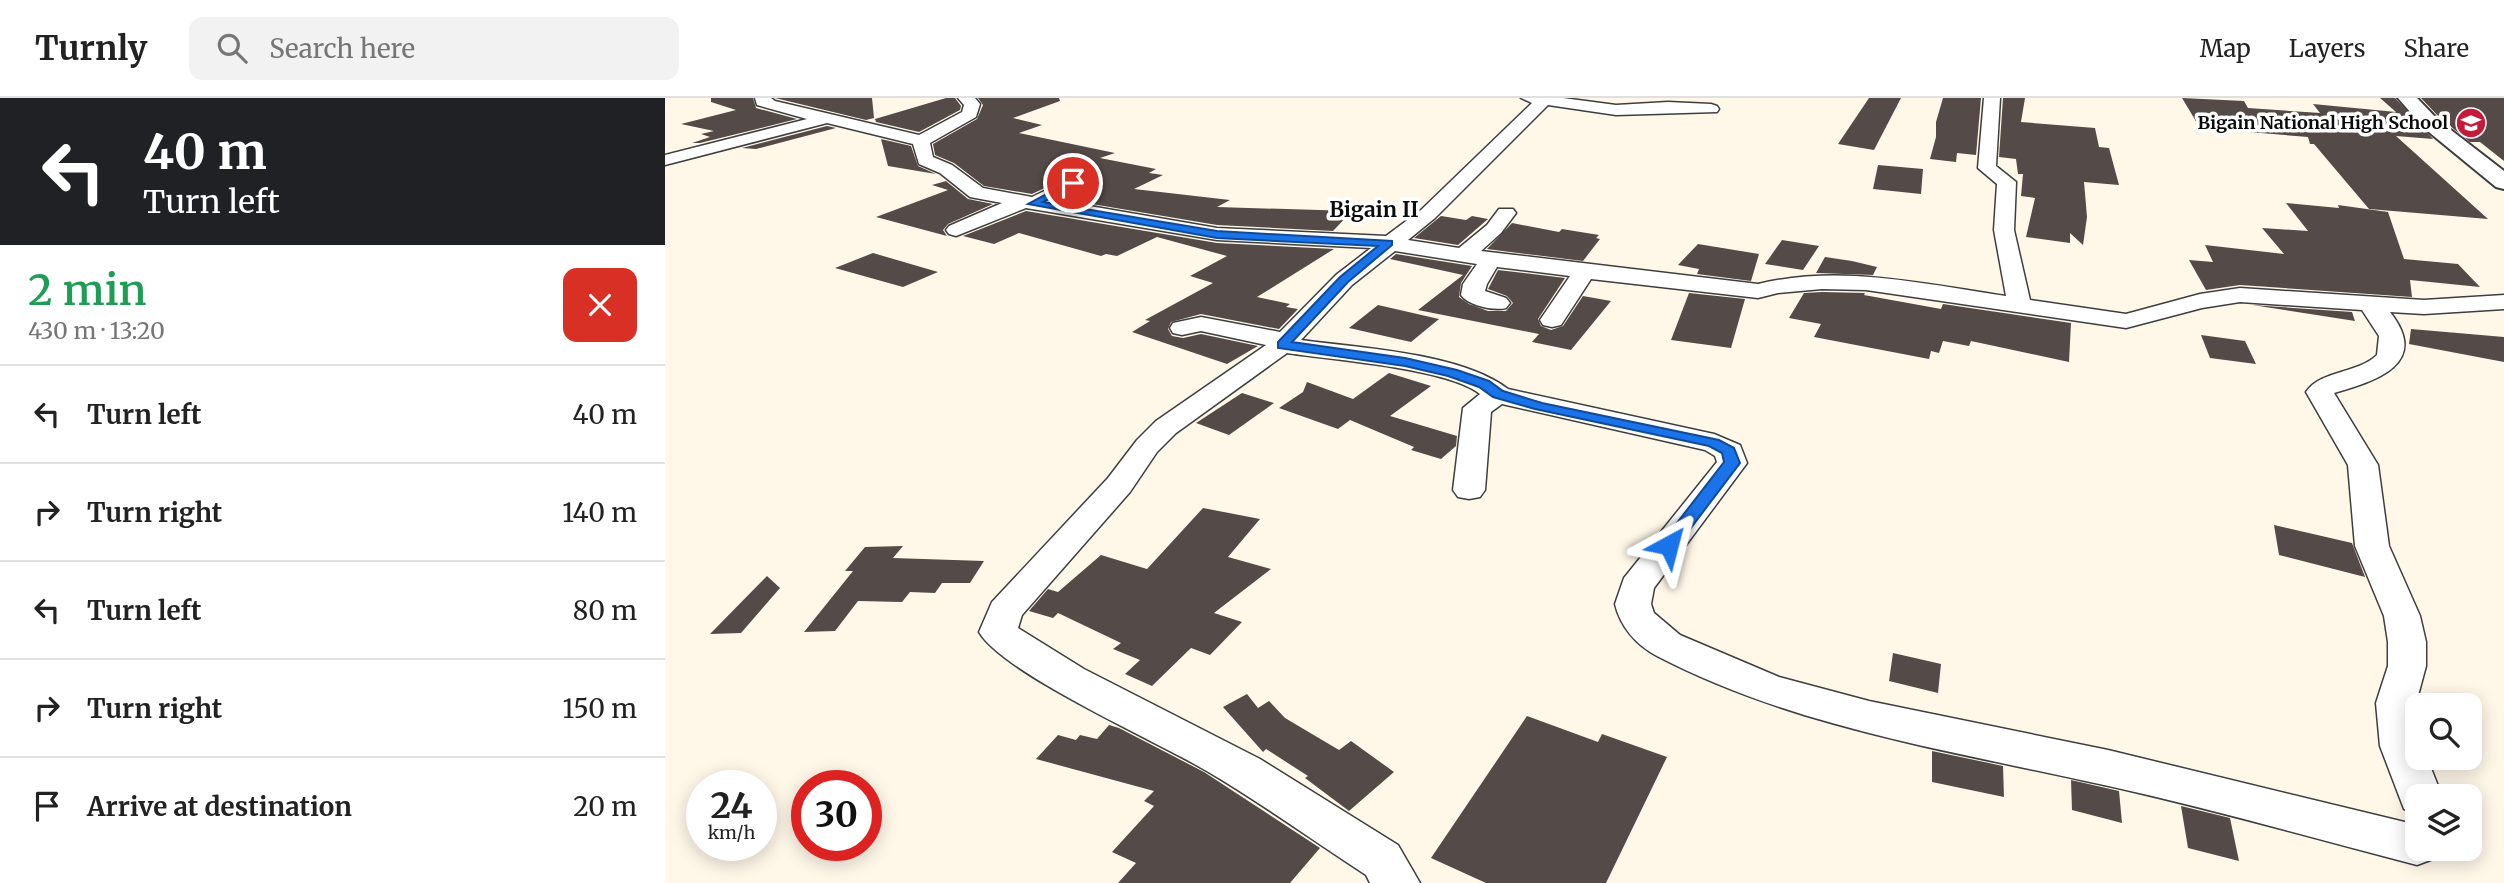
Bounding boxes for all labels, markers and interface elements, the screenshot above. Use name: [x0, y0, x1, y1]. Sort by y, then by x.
search box: [189, 17, 679, 80]
text: Turnly: [35, 28, 147, 69]
icon: search: [213, 29, 251, 67]
text: Search here: [269, 32, 415, 65]
text: Map: [2200, 33, 2251, 64]
text: Layers: [2289, 33, 2365, 64]
text: Share: [2403, 33, 2469, 64]
school or university icon: Bigain National High School: [2454, 106, 2488, 140]
place label: Bigain National High School: [2198, 111, 2448, 134]
text: 40 m: [143, 121, 267, 182]
icon: left: [28, 126, 119, 217]
pin: [1043, 153, 1103, 213]
icon: arrive: [1054, 164, 1092, 202]
text: Turn left: [143, 182, 280, 222]
district label: Bigain II: [1329, 196, 1419, 223]
text: 2 min: [28, 264, 147, 316]
button: close: [563, 268, 637, 342]
text: 430 m · 13:20: [28, 316, 165, 345]
icon: left: [28, 395, 66, 433]
text: Turn left: [87, 398, 201, 431]
text: 40 m: [573, 398, 637, 431]
icon: right: [28, 493, 66, 531]
text: Turn right: [87, 496, 222, 529]
text: 140 m: [562, 496, 637, 529]
position arrow: [1632, 508, 1706, 582]
icon: left: [28, 591, 66, 629]
text: Turn left: [87, 594, 201, 627]
text: 80 m: [573, 594, 637, 627]
icon: right: [28, 689, 66, 727]
text: Turn right: [87, 692, 222, 725]
text: 150 m: [563, 692, 637, 725]
map controls: [2405, 693, 2482, 861]
button: search: [2405, 693, 2482, 770]
speed limit sign: 30: [791, 770, 882, 861]
text: 24: [710, 784, 753, 828]
button: layers: [2405, 784, 2482, 861]
icon: arrive: [28, 787, 66, 825]
text: Arrive at destination: [87, 790, 352, 823]
text: 20 m: [573, 790, 637, 823]
text: km/h: [708, 821, 755, 844]

